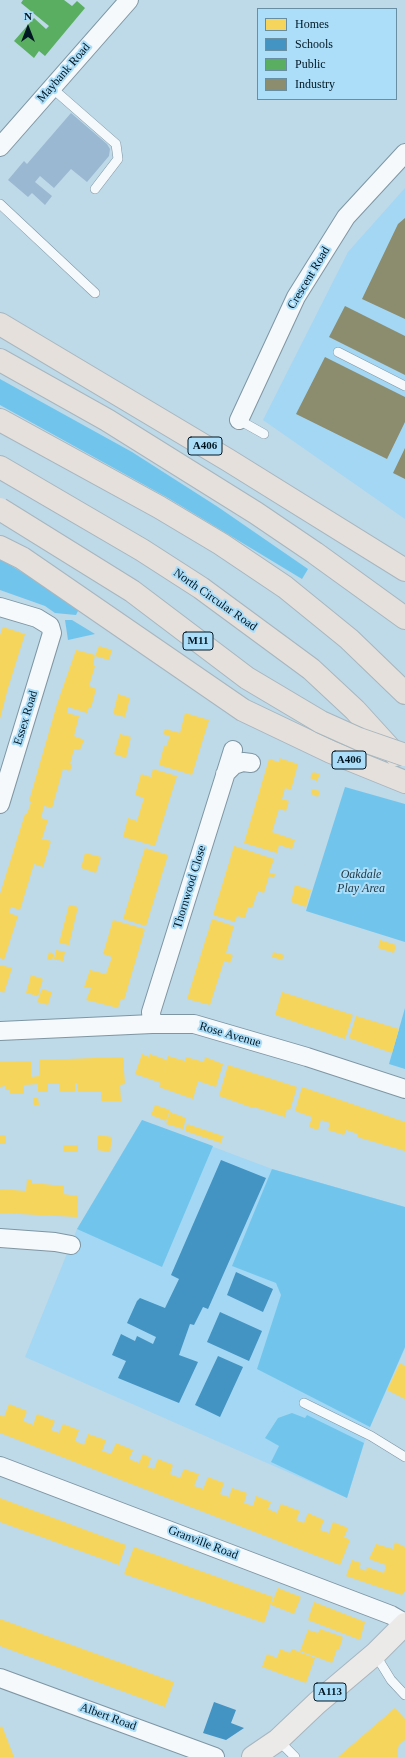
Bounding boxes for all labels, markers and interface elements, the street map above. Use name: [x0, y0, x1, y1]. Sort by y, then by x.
north arrow: [8, 8, 48, 48]
legend: [257, 8, 397, 100]
text: N: [24, 10, 32, 22]
text: Homes: [295, 17, 329, 31]
text: Schools: [295, 37, 333, 51]
street label: Maybank Road: [34, 40, 94, 106]
text: Public: [295, 57, 326, 71]
text: Industry: [295, 77, 335, 91]
street label: Crescent Road: [285, 244, 333, 312]
road number: A406: [188, 437, 222, 455]
street label: North Circular Road: [170, 566, 260, 634]
road number: M11: [183, 632, 213, 650]
street label: Essex Road: [11, 689, 41, 747]
road number: A406: [332, 751, 366, 769]
street label: Thornwood Close: [170, 844, 210, 930]
park label: Oakdale Play Area: [337, 868, 385, 896]
street label: Rose Avenue: [198, 1019, 262, 1051]
street label: Granville Road: [166, 1523, 240, 1563]
road number: A113: [314, 1683, 346, 1701]
street label: Albert Road: [78, 1700, 138, 1734]

